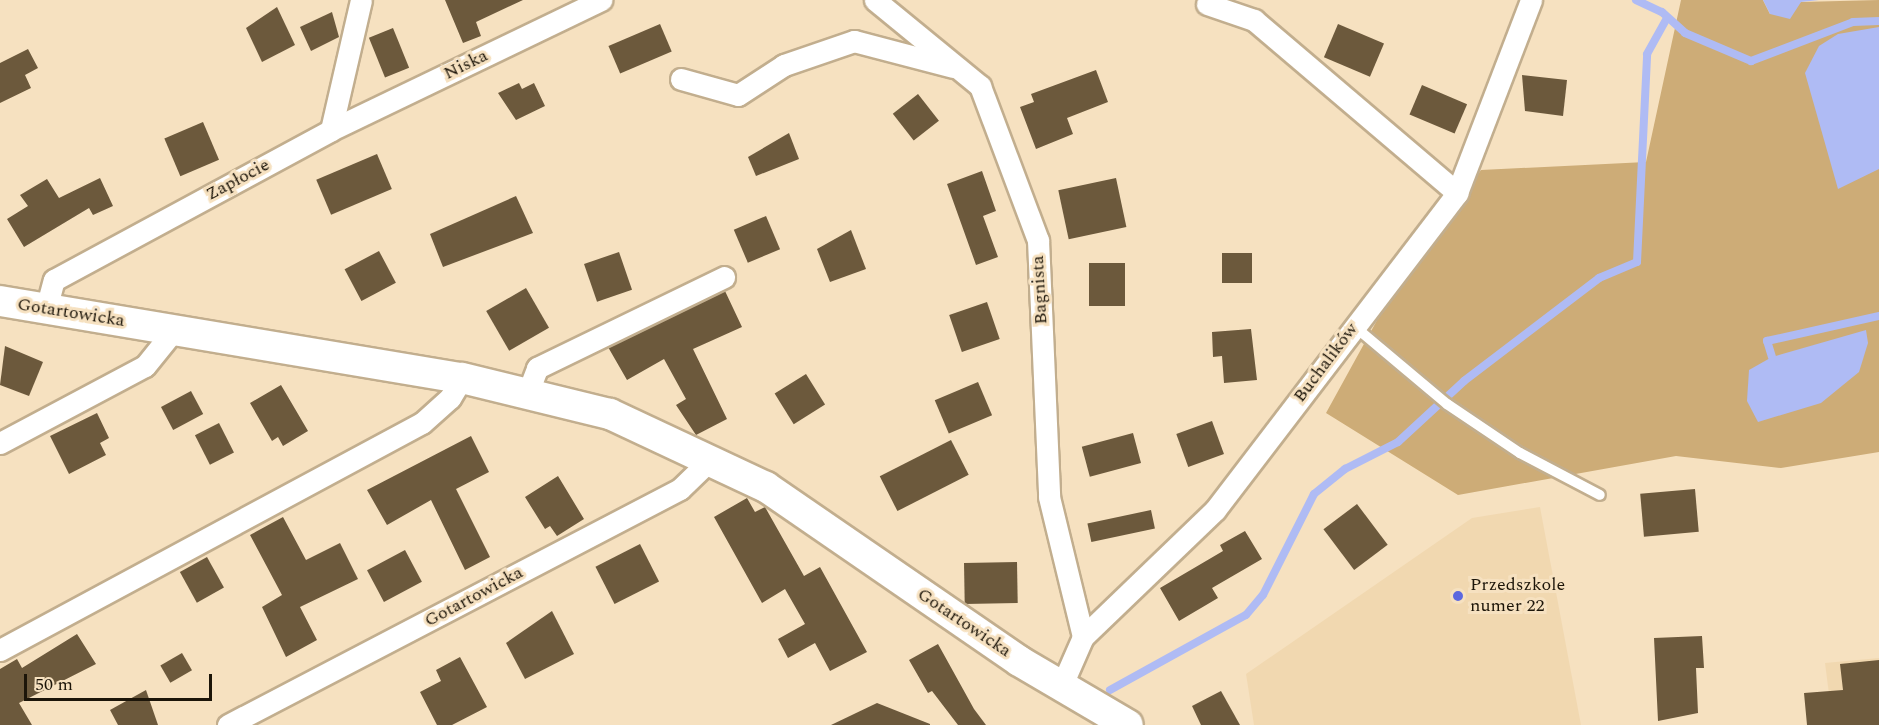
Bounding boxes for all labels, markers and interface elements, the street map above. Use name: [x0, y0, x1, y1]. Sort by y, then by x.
street label: Niska: [440, 45, 492, 85]
street label: Zapłocie: [203, 154, 273, 206]
street label: Bagnista: [1027, 255, 1053, 325]
street label: Gotartowicka: [16, 294, 126, 332]
street label: Buchalików: [1289, 319, 1363, 407]
street label: Gotartowicka: [421, 562, 527, 632]
place label: Przedszkole numer 22: [1470, 575, 1565, 618]
street label: Gotartowicka: [913, 584, 1015, 662]
marker: Przedszkole numer 22: [1451, 589, 1465, 603]
scale bar: [27, 662, 214, 700]
text: 50 m: [35, 671, 73, 698]

